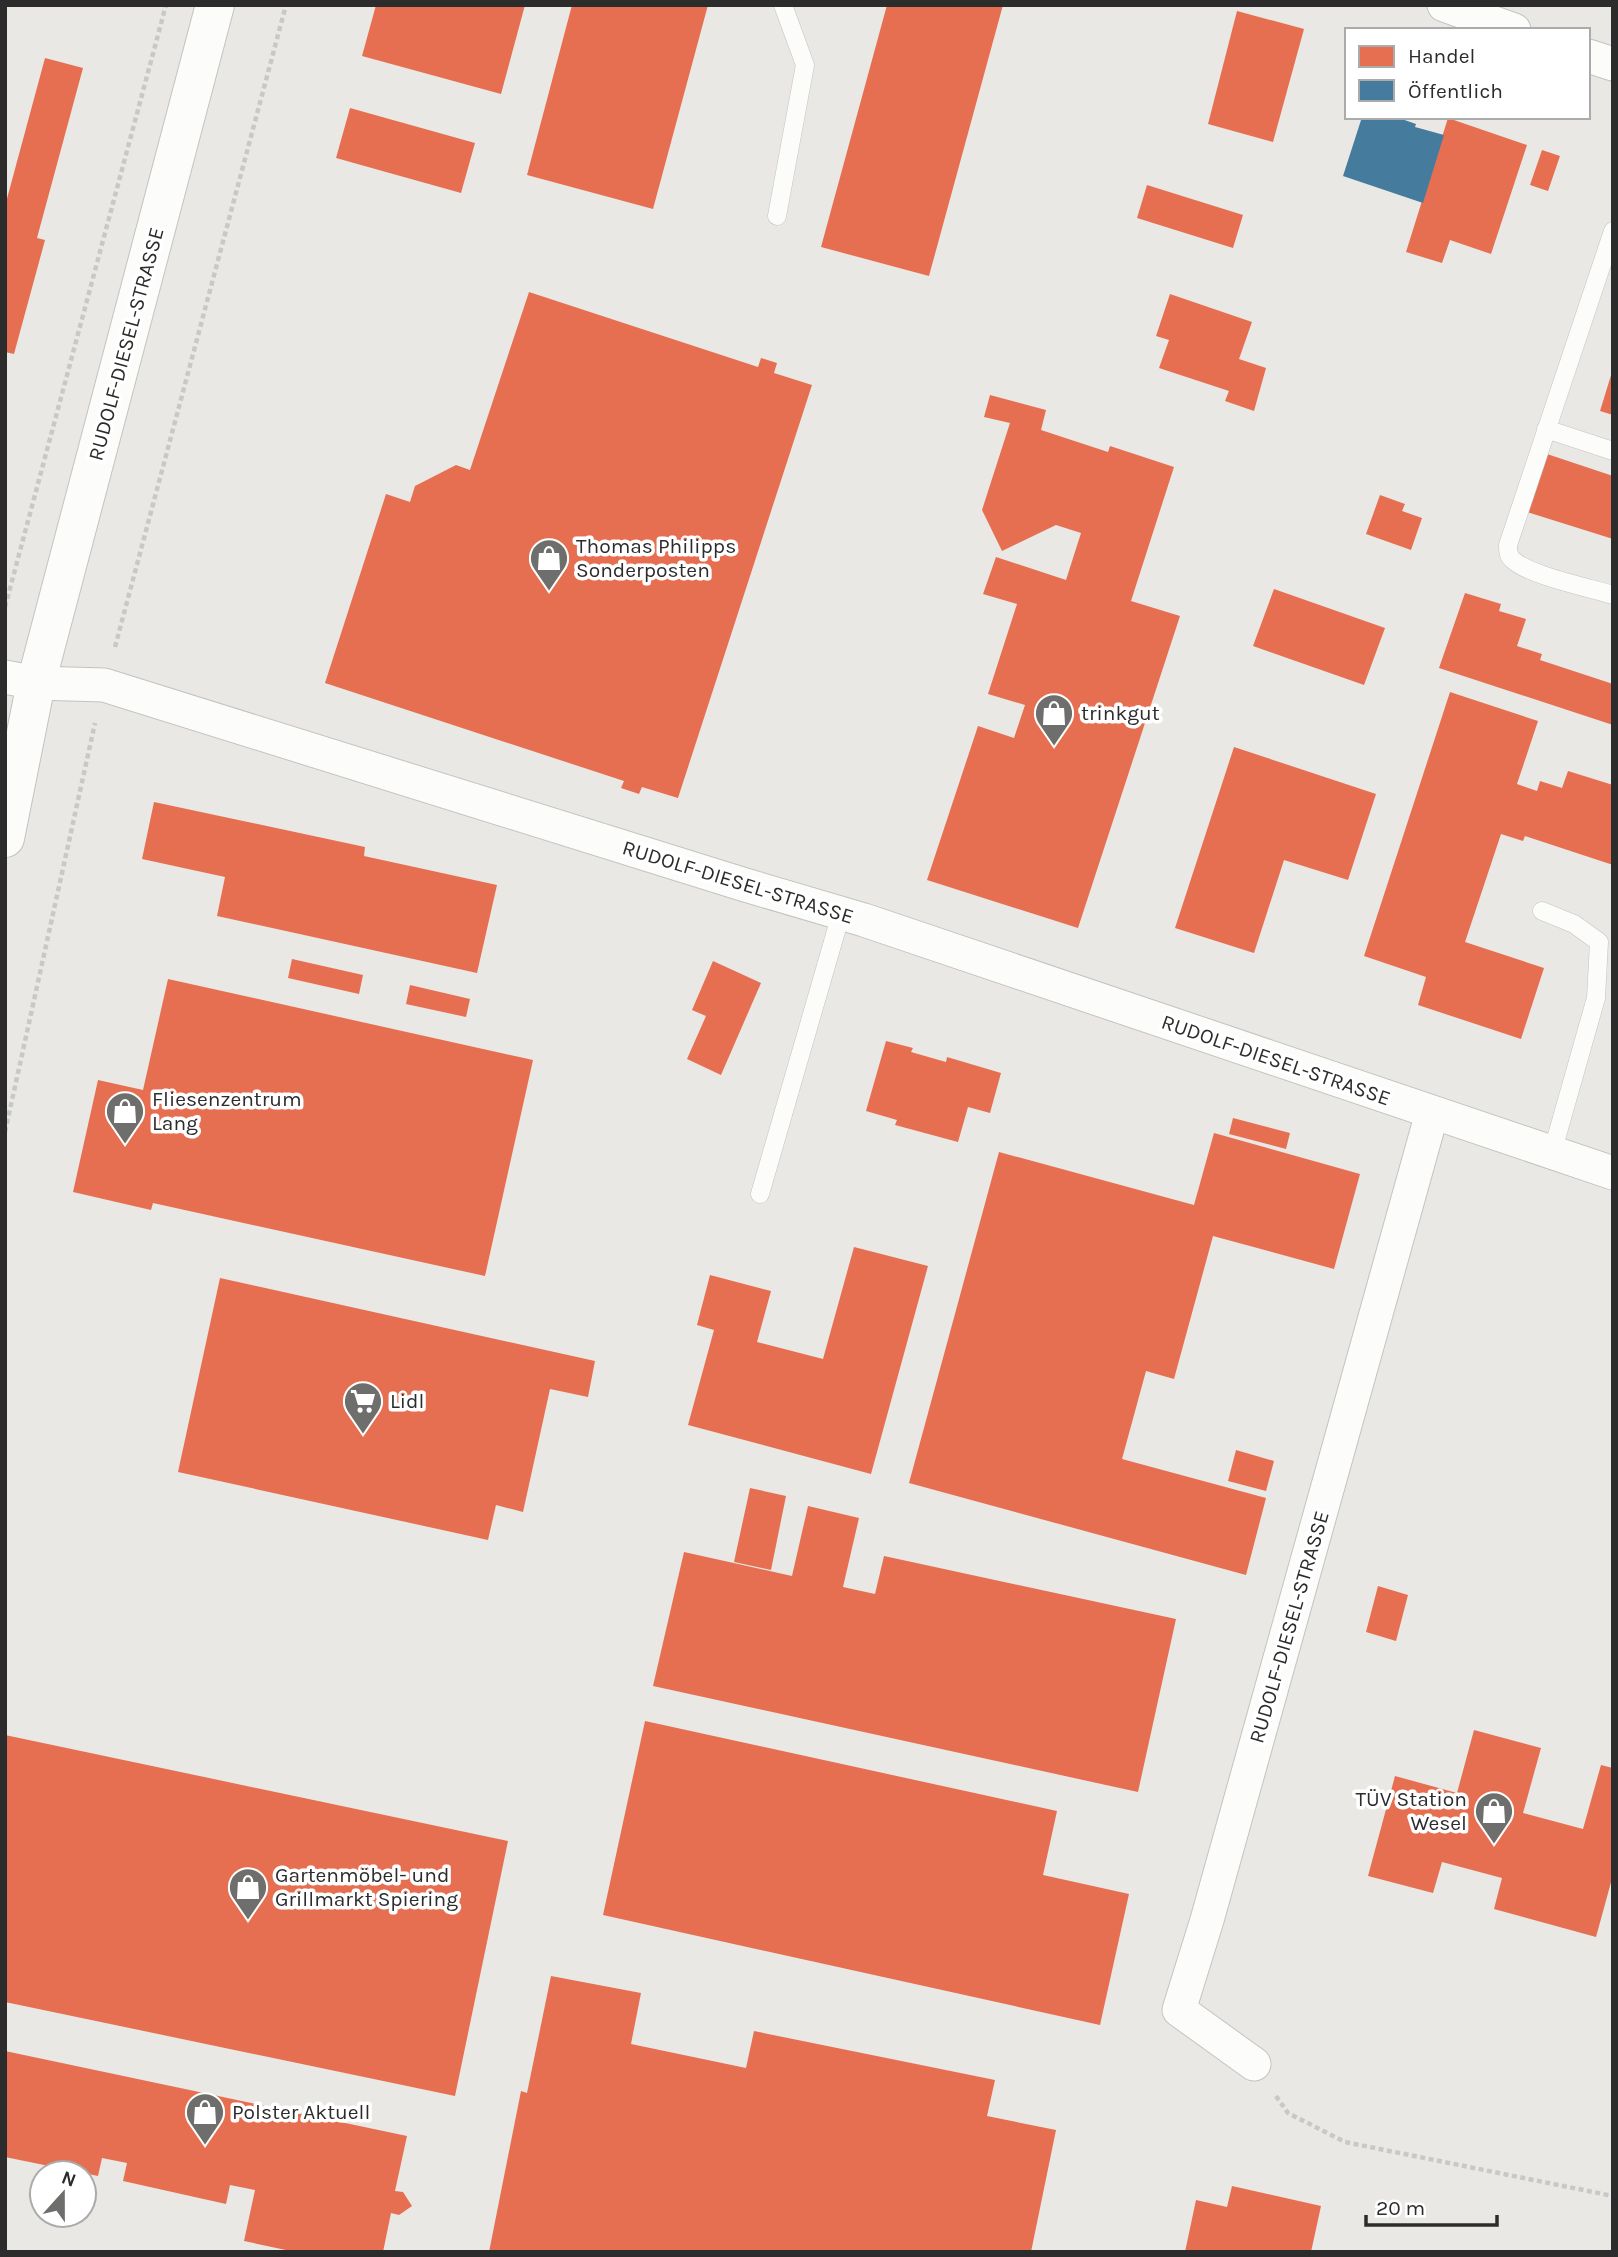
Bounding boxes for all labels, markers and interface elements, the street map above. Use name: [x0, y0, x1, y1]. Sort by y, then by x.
legend: [1345, 28, 1590, 119]
text: Handel: [1408, 44, 1475, 68]
text: Öffentlich: [1408, 79, 1503, 103]
street label: RUDOLF-DIESEL-STRASSE: [83, 225, 169, 463]
place label: Thomas Philipps Sonderposten: [576, 534, 736, 582]
shop icon: Thomas Philipps Sonderposten: [528, 537, 570, 592]
shop icon: trinkgut: [1033, 692, 1075, 747]
place label: trinkgut: [1081, 701, 1160, 725]
street label: RUDOLF-DIESEL-STRASSE: [619, 835, 857, 929]
street label: RUDOLF-DIESEL-STRASSE: [1158, 1009, 1394, 1111]
place label: Fliesenzentrum Lang: [152, 1087, 302, 1135]
shop icon: Fliesenzentrum Lang: [104, 1090, 146, 1145]
supermarket icon: Lidl: [342, 1380, 384, 1435]
place label: Lidl: [390, 1389, 424, 1413]
street label: RUDOLF-DIESEL-STRASSE: [1244, 1508, 1334, 1746]
place label: TÜV Station Wesel: [1356, 1787, 1467, 1835]
shop icon: TÜV Station Wesel: [1473, 1790, 1515, 1845]
place label: Gartenmöbel- und Grillmarkt Spiering: [275, 1863, 458, 1911]
shop icon: Gartenmöbel- und Grillmarkt Spiering: [227, 1866, 269, 1921]
shop icon: Polster Aktuell: [184, 2091, 226, 2146]
place label: Polster Aktuell: [232, 2100, 370, 2124]
north arrow: [28, 2159, 98, 2229]
text: N: [58, 2166, 79, 2192]
scale bar: [1366, 2184, 1497, 2228]
text: 20 m: [1376, 2196, 1425, 2220]

